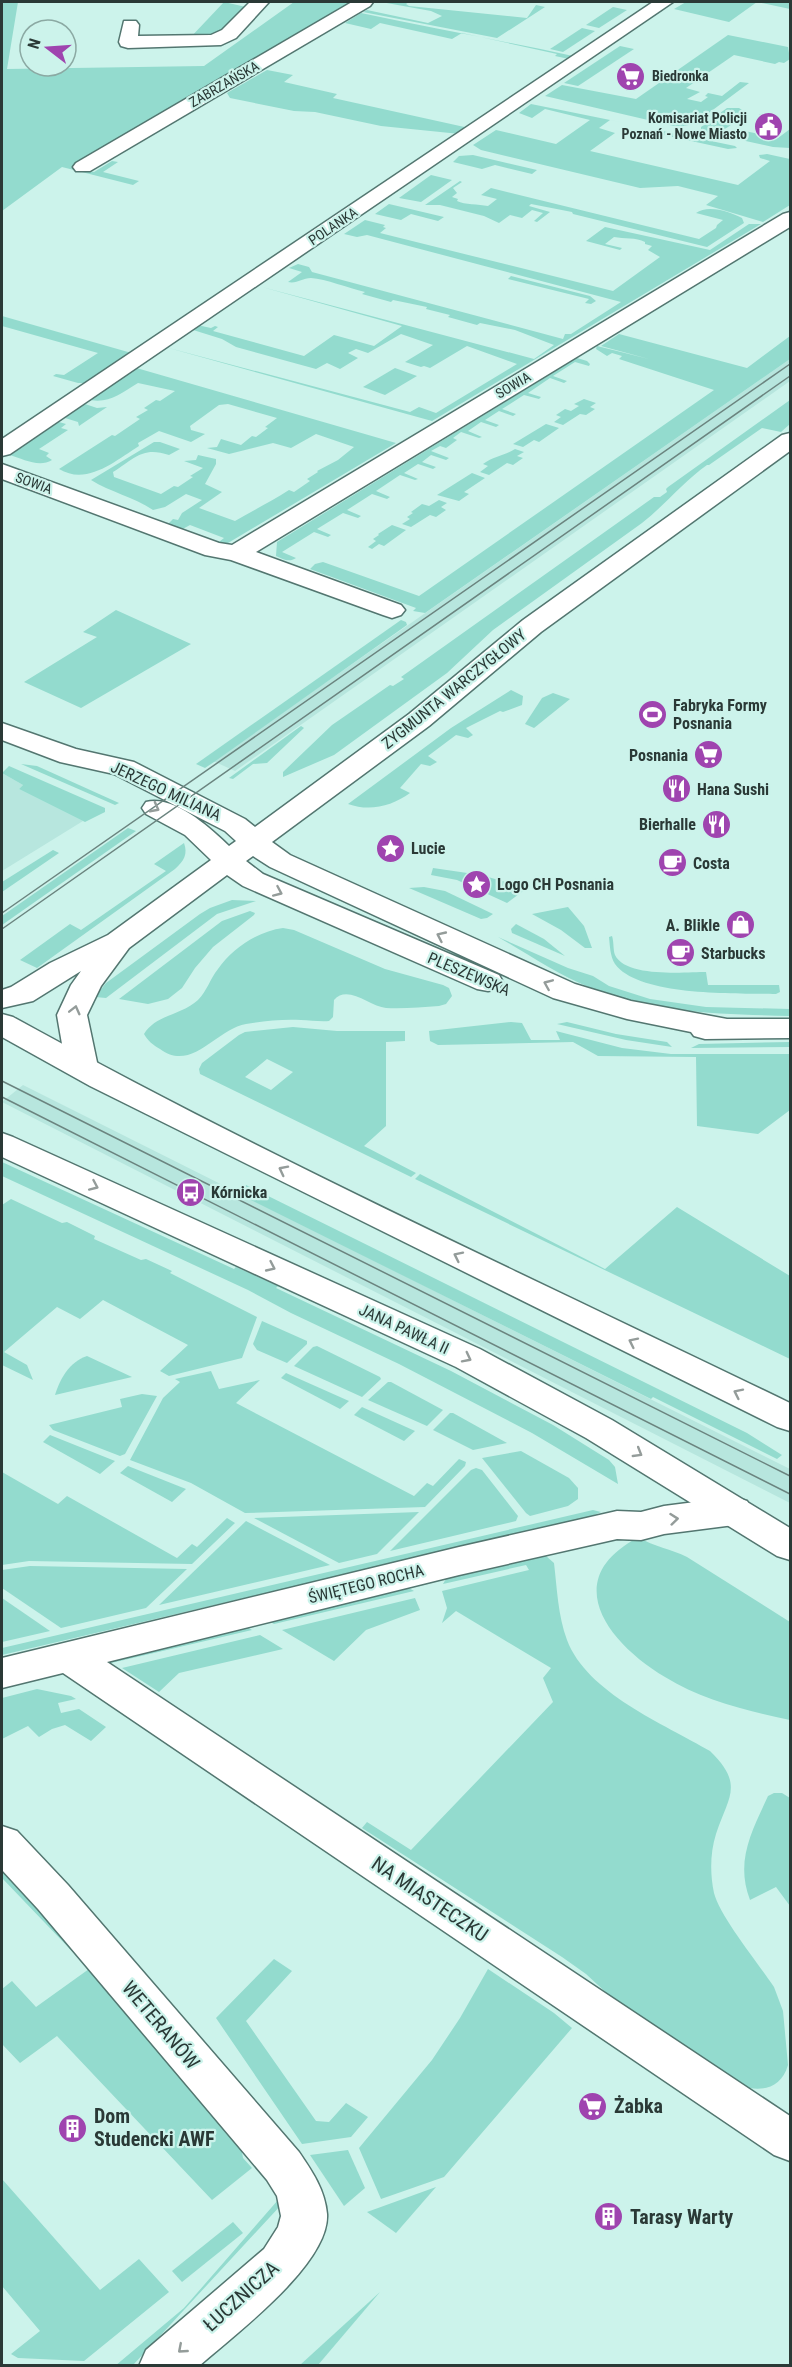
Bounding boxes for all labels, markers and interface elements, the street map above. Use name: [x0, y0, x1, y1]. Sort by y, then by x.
north arrow: [18, 18, 78, 78]
text: N: [24, 36, 45, 51]
street label: ZABRZAŃSKA: [186, 57, 262, 110]
supermarket icon: Biedronka: [615, 60, 647, 92]
place label: Biedronka: [652, 68, 709, 84]
place label: Komisariat Policji Poznań - Nowe Miasto: [622, 110, 747, 142]
public building icon: Komisariat Policji Poznań - Nowe Miasto: [752, 110, 784, 142]
street label: POLANKA: [306, 204, 360, 248]
street label: SOWIA: [493, 368, 533, 402]
street label: SOWIA: [13, 469, 55, 497]
street label: ZYGMUNTA WARCZYGŁOWY: [378, 625, 530, 753]
place label: Fabryka Formy Posnania: [673, 696, 767, 733]
sports icon: Fabryka Formy Posnania: [636, 698, 668, 730]
supermarket icon: Posnania: [693, 739, 725, 771]
place label: Posnania: [629, 746, 688, 765]
street label: JERZEGO MILIANA: [108, 757, 224, 825]
restaurant icon: Hana Sushi: [660, 773, 692, 805]
place label: Hana Sushi: [697, 780, 769, 799]
one-way arrow: [149, 801, 160, 812]
restaurant icon: Bierhalle: [701, 808, 733, 840]
place label: Bierhalle: [639, 815, 696, 834]
place icon: Lucie: [374, 832, 406, 864]
place label: Lucie: [411, 839, 446, 858]
cafe icon: Costa: [656, 847, 688, 879]
place label: Costa: [693, 854, 730, 873]
place icon: Logo CH Posnania: [460, 868, 492, 900]
place label: Logo CH Posnania: [497, 875, 614, 894]
one-way arrow: [271, 884, 282, 896]
shop icon: A. Blikle: [725, 909, 757, 941]
place label: A. Blikle: [666, 916, 720, 935]
one-way arrow: [436, 931, 447, 943]
cafe icon: Starbucks: [664, 937, 696, 969]
place label: Starbucks: [701, 944, 765, 963]
street label: PLESZEWSKA: [425, 948, 513, 1000]
one-way arrow: [543, 980, 554, 992]
one-way arrow: [67, 1005, 80, 1015]
one-way arrow: [278, 1165, 289, 1177]
bus stop icon: Kórnicka: [174, 1176, 206, 1208]
one-way arrow: [88, 1179, 99, 1191]
place label: Kórnicka: [211, 1183, 268, 1202]
one-way arrow: [453, 1251, 464, 1263]
one-way arrow: [265, 1260, 276, 1272]
street label: JANA PAWŁA II: [356, 1300, 452, 1358]
one-way arrow: [628, 1337, 639, 1349]
one-way arrow: [461, 1351, 472, 1363]
one-way arrow: [733, 1388, 744, 1400]
one-way arrow: [632, 1446, 642, 1458]
one-way arrow: [670, 1513, 679, 1526]
street label: ŚWIĘTEGO ROCHA: [306, 1560, 426, 1608]
street label: NA MIASTECZKU: [367, 1851, 493, 1947]
street label: WETERANÓW: [117, 1976, 205, 2074]
supermarket icon: Żabka: [577, 2090, 609, 2122]
place label: Żabka: [614, 2094, 663, 2118]
place label: Dom Studencki AWF: [94, 2104, 215, 2151]
building icon: Dom Studencki AWF: [57, 2112, 89, 2144]
building icon: Tarasy Warty: [593, 2201, 625, 2233]
place label: Tarasy Warty: [630, 2205, 733, 2229]
street label: ŁUCZNICZA: [198, 2256, 284, 2336]
one-way arrow: [178, 2342, 189, 2353]

